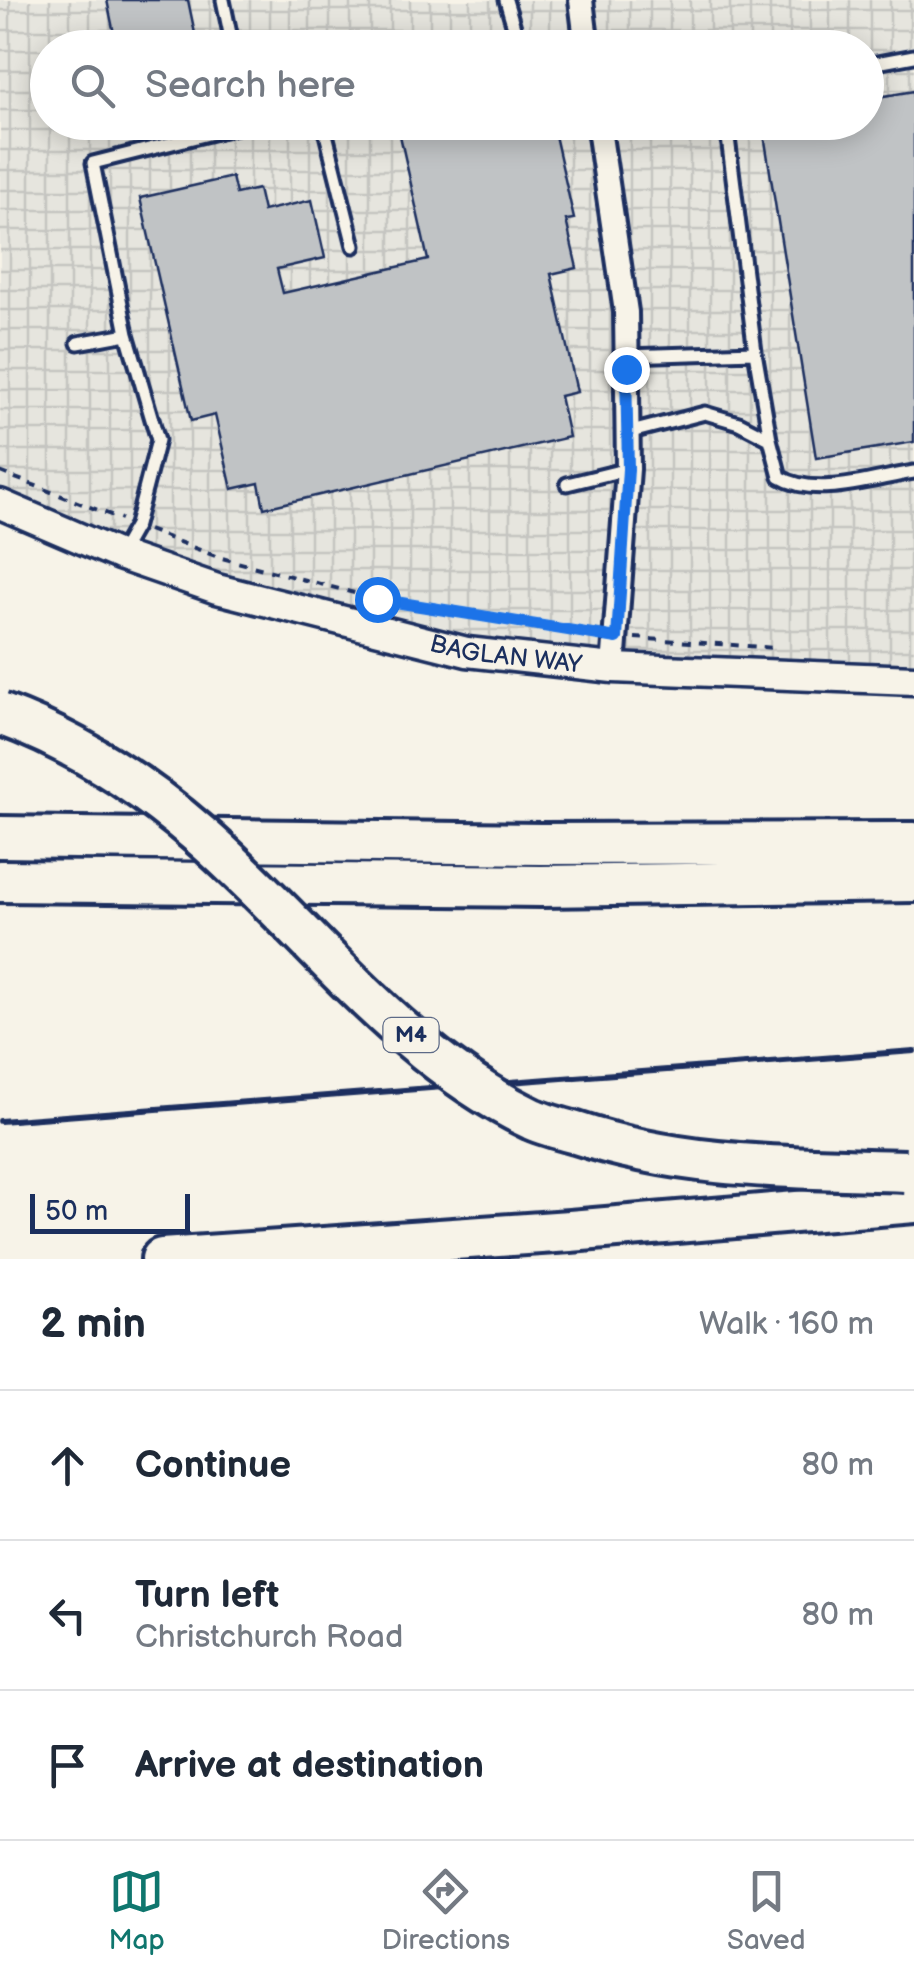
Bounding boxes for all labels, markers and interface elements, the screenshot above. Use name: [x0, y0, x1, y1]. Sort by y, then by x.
search box: [30, 30, 884, 140]
icon: search: [65, 58, 120, 113]
text: Search here: [145, 63, 356, 108]
route end: [604, 347, 650, 393]
route start: [355, 577, 401, 623]
street label: BAGLAN WAY: [427, 628, 584, 680]
road number: M4: [384, 1018, 438, 1052]
scale bar: [30, 1189, 190, 1234]
text: 50 m: [45, 1195, 108, 1228]
text: 2 min: [40, 1299, 146, 1350]
text: Walk · 160 m: [699, 1305, 874, 1344]
icon: ahead: [40, 1438, 95, 1493]
text: Continue: [135, 1443, 291, 1488]
text: 80 m: [801, 1446, 874, 1485]
text: Turn left: [135, 1573, 279, 1618]
icon: left: [40, 1588, 95, 1643]
text: 80 m: [801, 1596, 874, 1635]
text: Christchurch Road: [135, 1618, 403, 1657]
icon: arrive: [40, 1738, 95, 1793]
text: Arrive at destination: [135, 1743, 484, 1788]
tab: Map: [108, 1864, 165, 1957]
tab: Directions: [381, 1864, 510, 1957]
tab: Saved: [727, 1864, 806, 1957]

